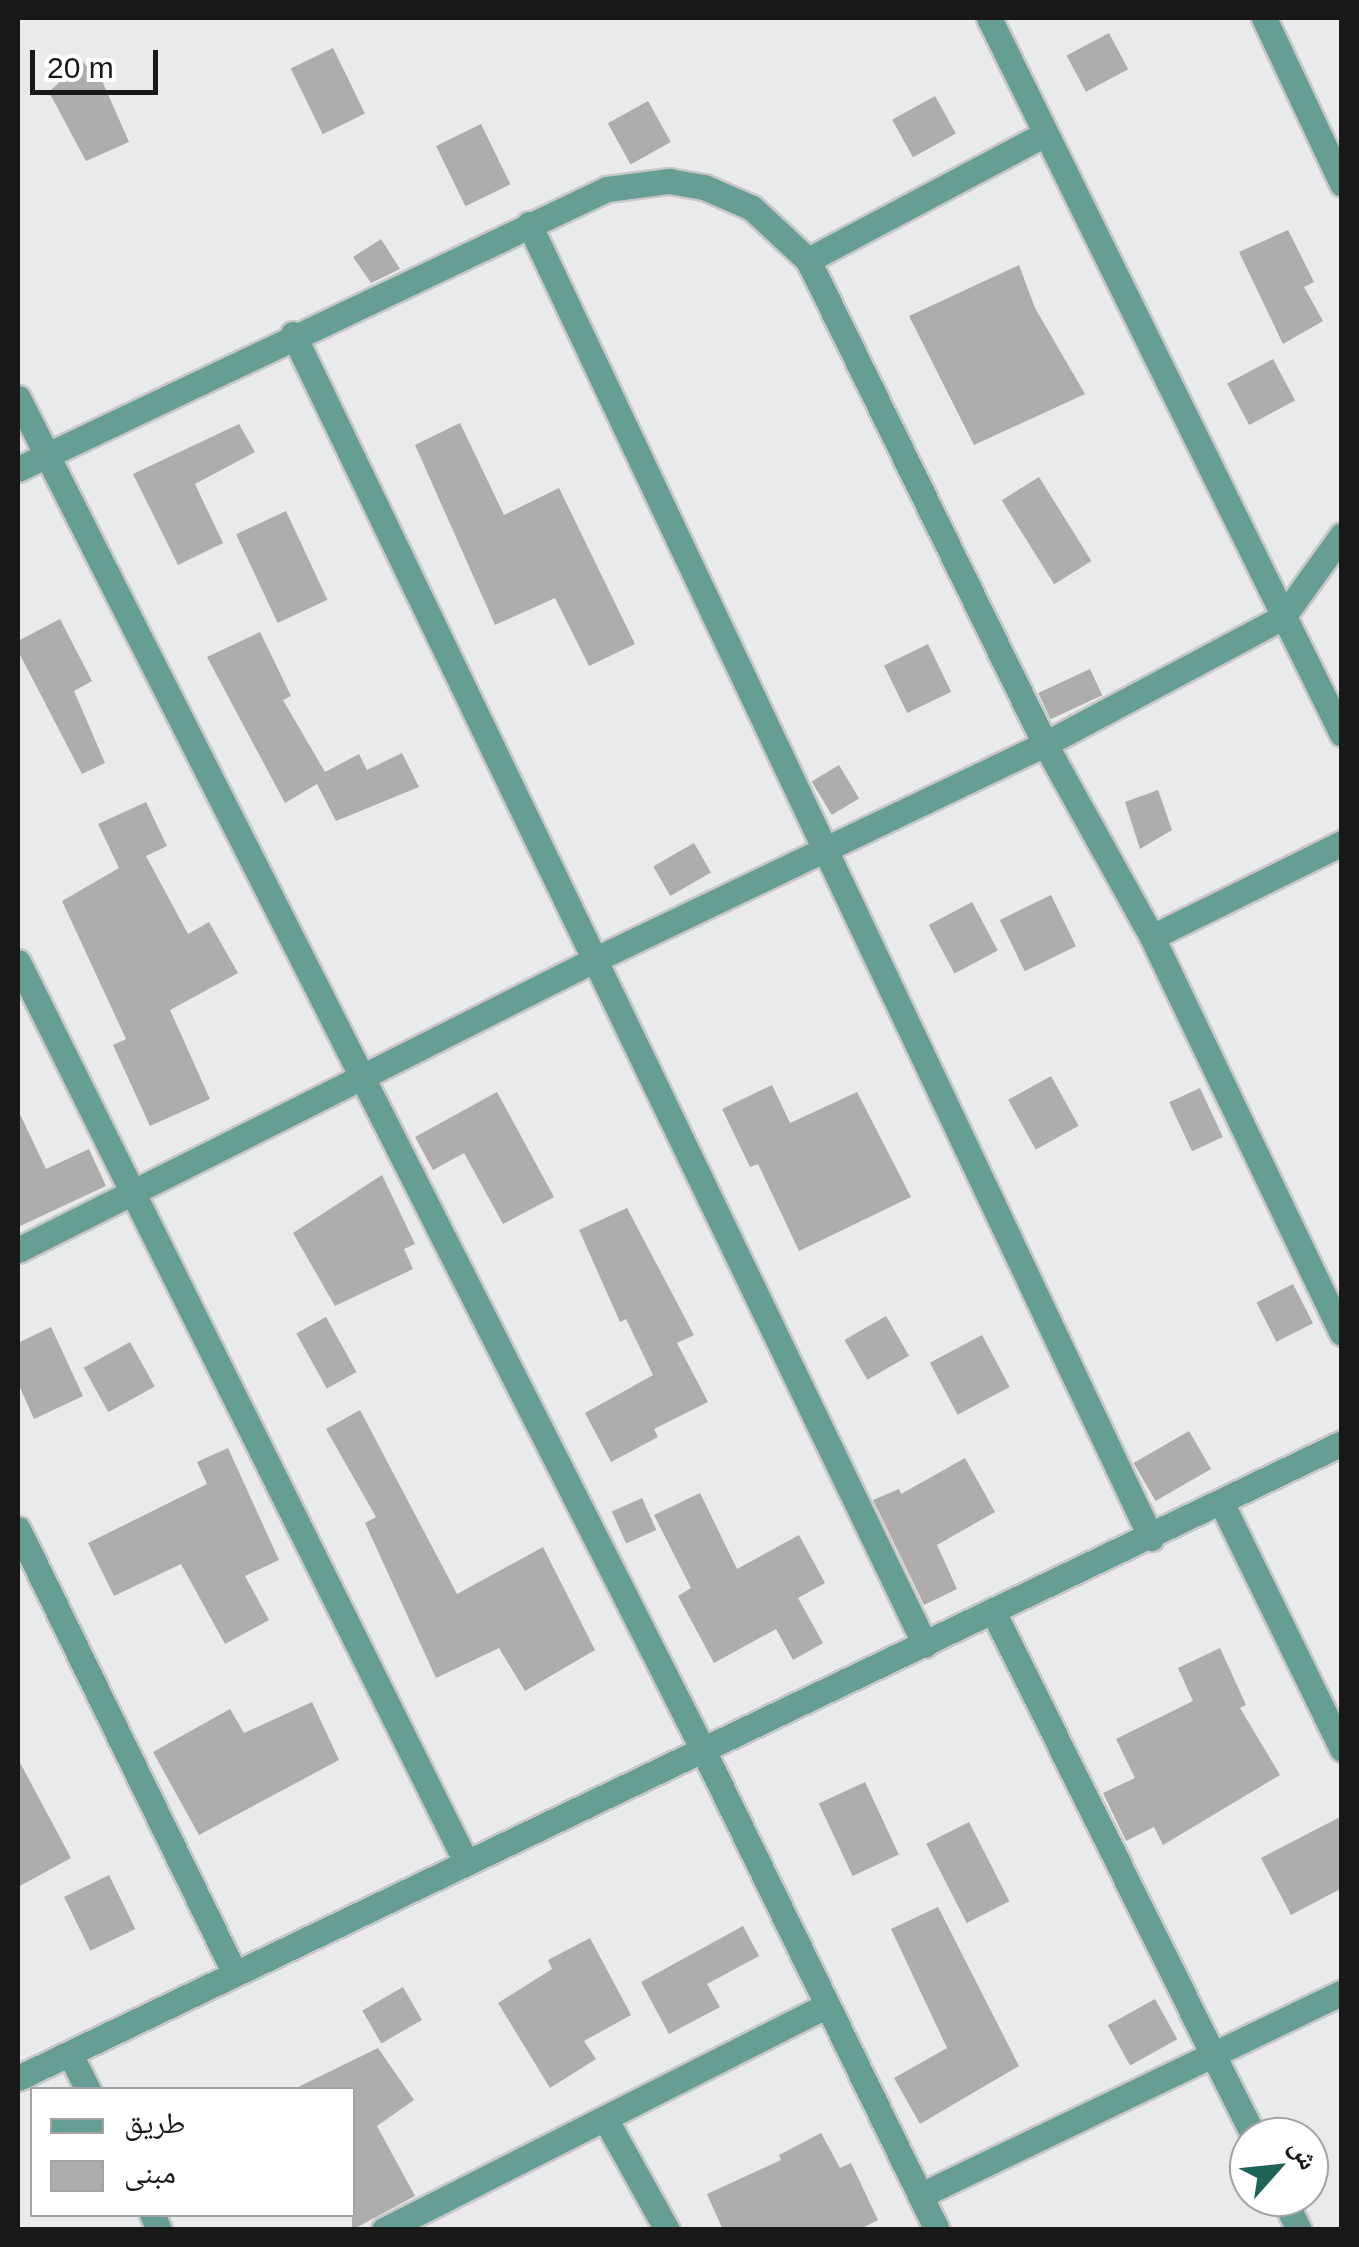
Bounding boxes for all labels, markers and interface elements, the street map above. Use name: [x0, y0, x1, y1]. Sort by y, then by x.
scale bar: [35, 30, 162, 92]
text: 20 m: [47, 51, 114, 84]
legend: [30, 2087, 355, 2217]
text: طريق: [124, 2106, 185, 2139]
north arrow: [1229, 2117, 1329, 2217]
text: ش: [1284, 2134, 1325, 2174]
text: مبنى: [124, 2156, 176, 2189]

